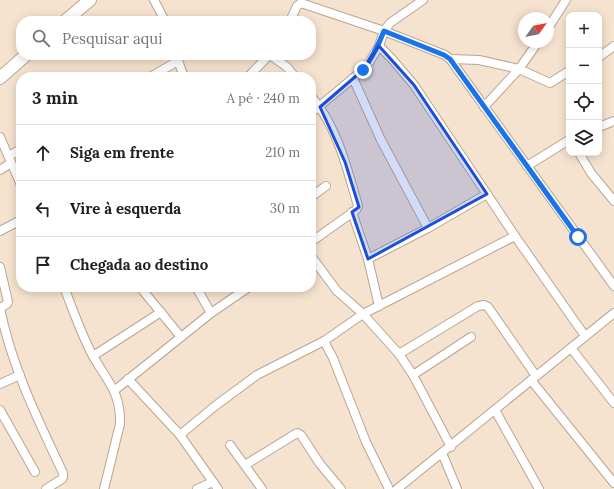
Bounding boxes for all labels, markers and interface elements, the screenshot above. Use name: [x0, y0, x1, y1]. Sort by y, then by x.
north arrow: [518, 12, 554, 48]
map controls: [566, 12, 602, 156]
button: +: [566, 12, 602, 48]
search box: [16, 16, 316, 60]
icon: search: [30, 27, 52, 49]
text: Pesquisar aqui: [62, 29, 162, 48]
button: −: [566, 48, 602, 84]
route end: [354, 61, 372, 79]
button: locate: [566, 84, 602, 120]
text: 3 min: [32, 87, 78, 109]
text: A pé · 240 m: [227, 90, 300, 107]
button: layers: [566, 120, 602, 156]
icon: ahead: [32, 142, 54, 164]
text: Siga em frente: [70, 143, 174, 162]
text: 210 m: [265, 144, 300, 161]
icon: left: [32, 198, 54, 220]
text: Vire à esquerda: [70, 199, 181, 218]
text: 30 m: [270, 200, 300, 217]
route start: [569, 228, 587, 246]
icon: arrive: [32, 254, 54, 276]
text: Chegada ao destino: [70, 255, 208, 274]

